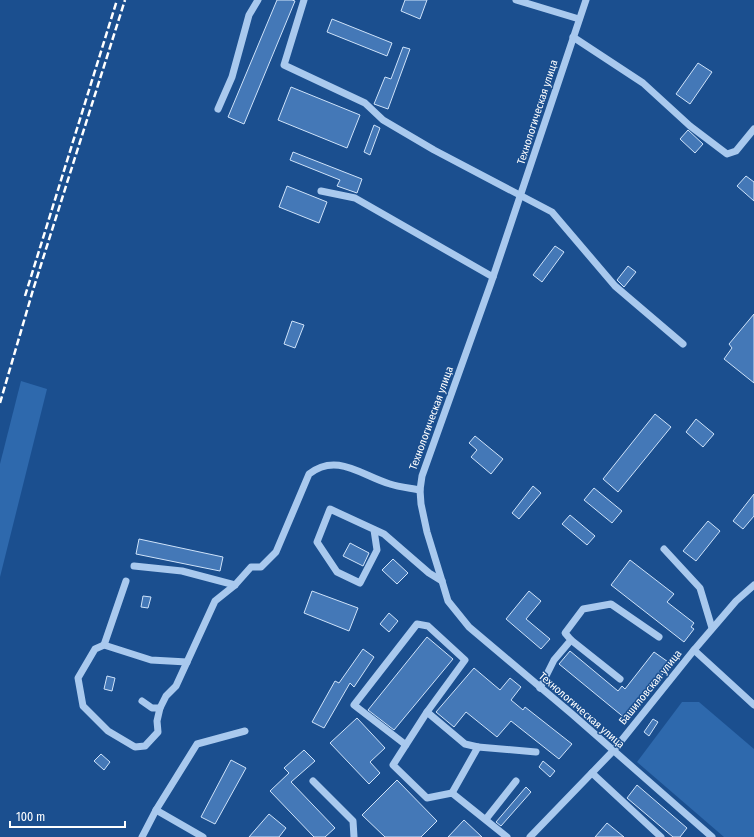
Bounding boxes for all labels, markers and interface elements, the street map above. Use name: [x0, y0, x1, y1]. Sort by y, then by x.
street label: Технологическая улица: [514, 58, 561, 166]
street label: Технологическая улица: [407, 365, 456, 472]
street label: Башиловская улица: [616, 647, 685, 727]
street label: Технологическая улица: [536, 670, 627, 751]
scale bar: [10, 803, 125, 829]
text: 100 m: [16, 810, 45, 824]

